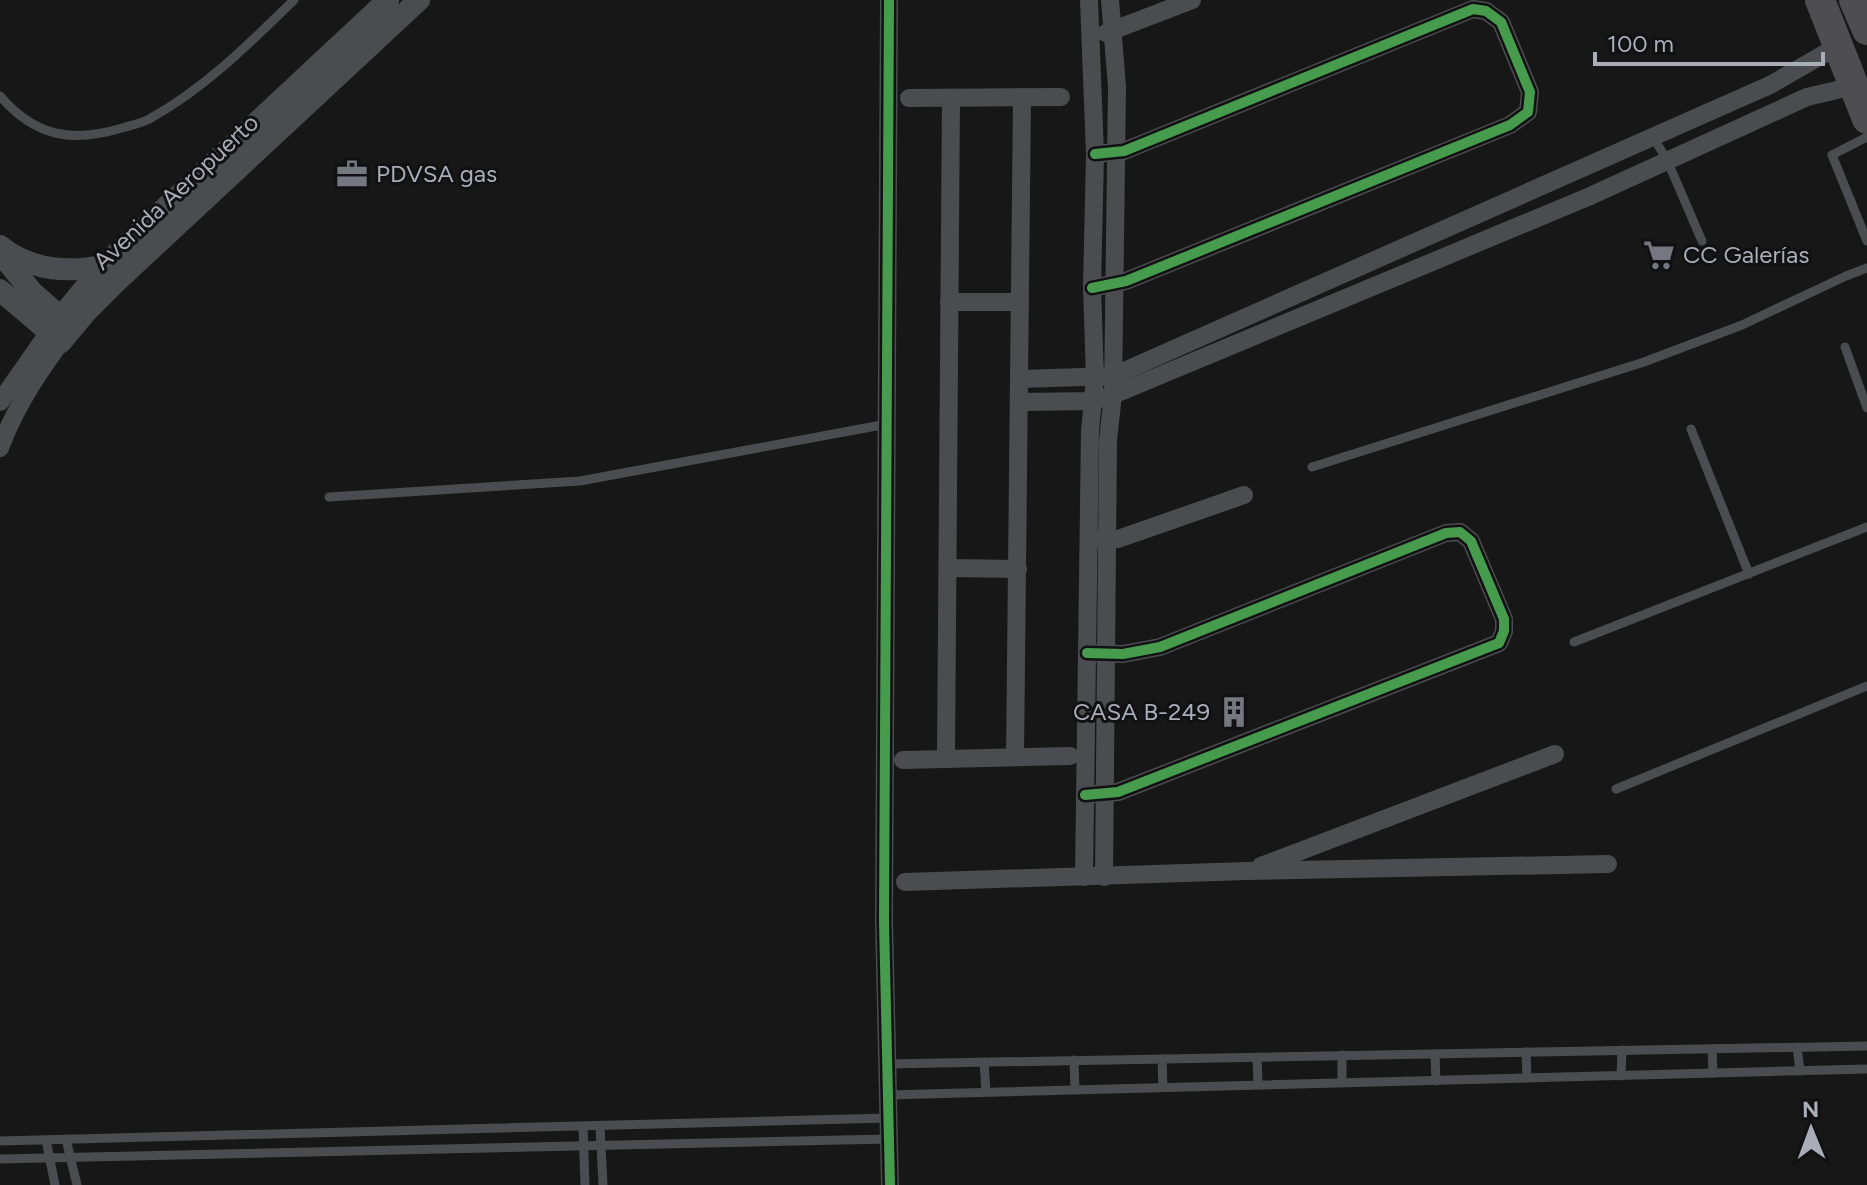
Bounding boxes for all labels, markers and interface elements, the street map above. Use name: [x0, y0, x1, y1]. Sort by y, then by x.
scale bar: [1595, 16, 1823, 66]
text: 100 m: [1607, 29, 1674, 58]
street label: Avenida Aeropuerto: [87, 108, 264, 276]
office icon: PDVSA gas: [335, 157, 369, 191]
place label: PDVSA gas: [376, 159, 497, 188]
supermarket icon: CC Galerías: [1642, 238, 1676, 272]
place label: CC Galerías: [1683, 240, 1810, 269]
building icon: CASA B-249: [1217, 695, 1251, 729]
place label: CASA B-249: [1073, 697, 1210, 726]
north arrow: [1771, 1089, 1851, 1169]
text: N: [1802, 1096, 1819, 1123]

